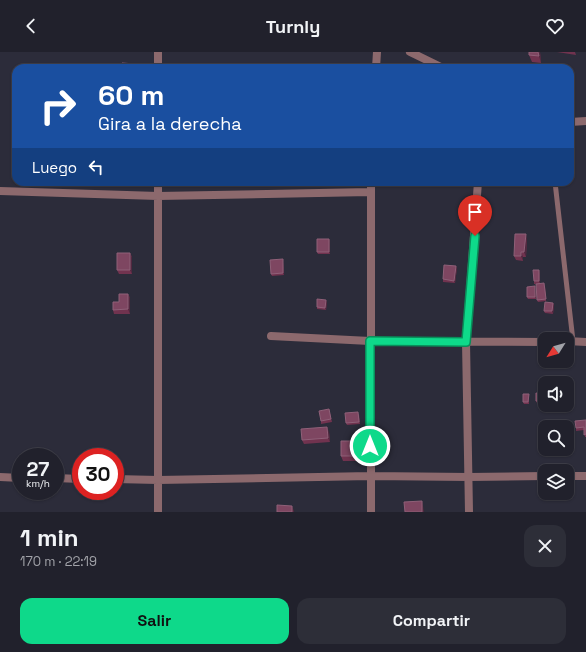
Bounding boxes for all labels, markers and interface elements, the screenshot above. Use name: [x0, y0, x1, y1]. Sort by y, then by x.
icon: back: [20, 15, 42, 37]
text: Turnly: [266, 15, 320, 38]
icon: heart: [544, 15, 566, 37]
text: 60 m: [98, 77, 164, 113]
icon: right: [32, 80, 84, 132]
text: Gira a la derecha: [98, 112, 242, 135]
icon: left: [85, 156, 107, 178]
text: Luego: [32, 158, 77, 177]
pin: [458, 195, 492, 236]
icon: arrive: [464, 201, 486, 223]
north arrow: [538, 332, 574, 368]
map controls: [538, 332, 574, 500]
button: sound: [538, 376, 574, 412]
button: search: [538, 420, 574, 456]
position arrow: [349, 425, 391, 467]
speed limit sign: 30: [72, 448, 124, 500]
text: 27: [27, 456, 49, 482]
button: layers: [538, 464, 574, 500]
text: km/h: [26, 477, 50, 490]
text: 1 min: [20, 522, 79, 553]
button: close: [524, 525, 566, 567]
text: 170 m · 22:19: [20, 553, 97, 570]
button: Salir: [20, 598, 289, 644]
button: Compartir: [297, 598, 566, 644]

